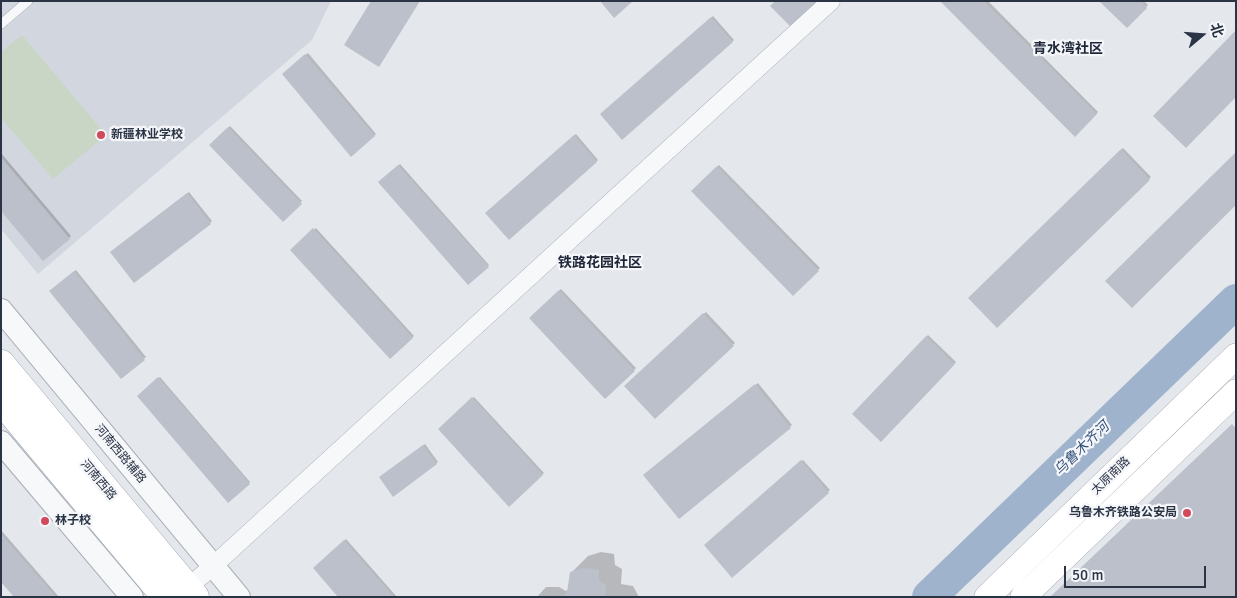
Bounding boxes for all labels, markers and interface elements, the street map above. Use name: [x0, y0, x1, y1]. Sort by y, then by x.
north arrow: [1177, 10, 1227, 60]
text: 北: [1206, 21, 1227, 39]
district label: 青水湾社区: [1033, 41, 1103, 57]
place label: 新疆林业学校: [111, 128, 183, 142]
marker: 新疆林业学校: [95, 129, 107, 141]
district label: 铁路花园社区: [558, 255, 642, 271]
water label: 乌鲁木齐河: [1051, 419, 1113, 479]
street label: 河南西路辅路: [91, 422, 149, 486]
street label: 太原南路: [1089, 454, 1133, 498]
street label: 河南西路: [77, 457, 119, 503]
place label: 乌鲁木齐铁路公安局: [1069, 506, 1177, 520]
marker: 乌鲁木齐铁路公安局: [1181, 507, 1193, 519]
place label: 林子校: [55, 514, 91, 528]
marker: 林子校: [39, 515, 51, 527]
scale bar: [1067, 556, 1210, 588]
text: 50 m: [1072, 566, 1103, 584]

